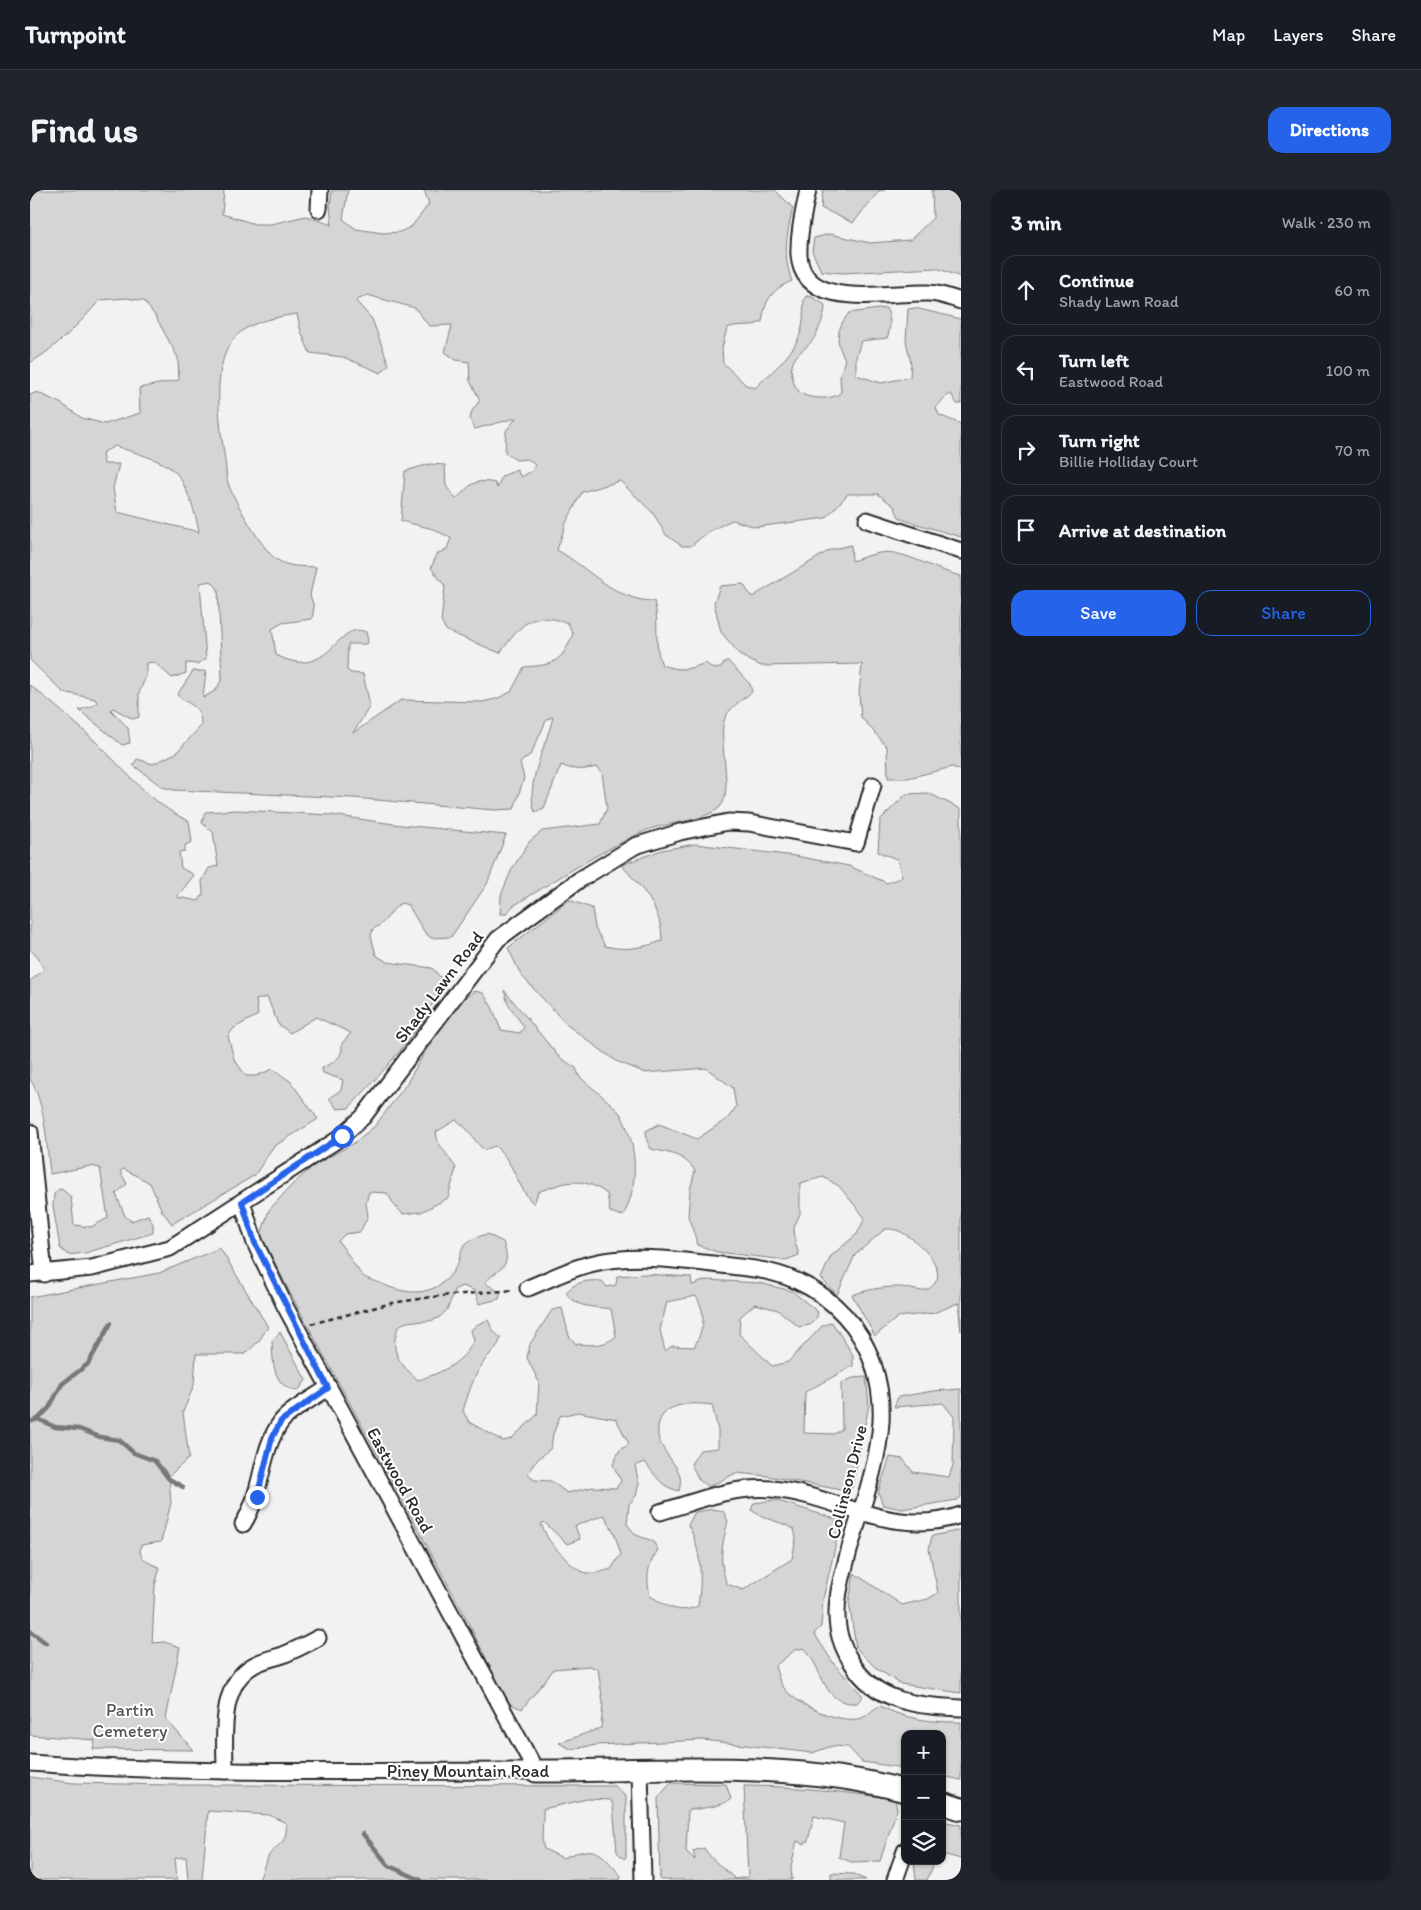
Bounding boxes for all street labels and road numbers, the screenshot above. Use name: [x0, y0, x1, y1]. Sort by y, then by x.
street label: Shady Lawn Road: [390, 926, 488, 1047]
street label: Eastwood Road: [362, 1423, 438, 1537]
street label: Collinson Drive: [822, 1423, 872, 1541]
street label: Piney Mountain Road: [387, 1760, 549, 1782]

